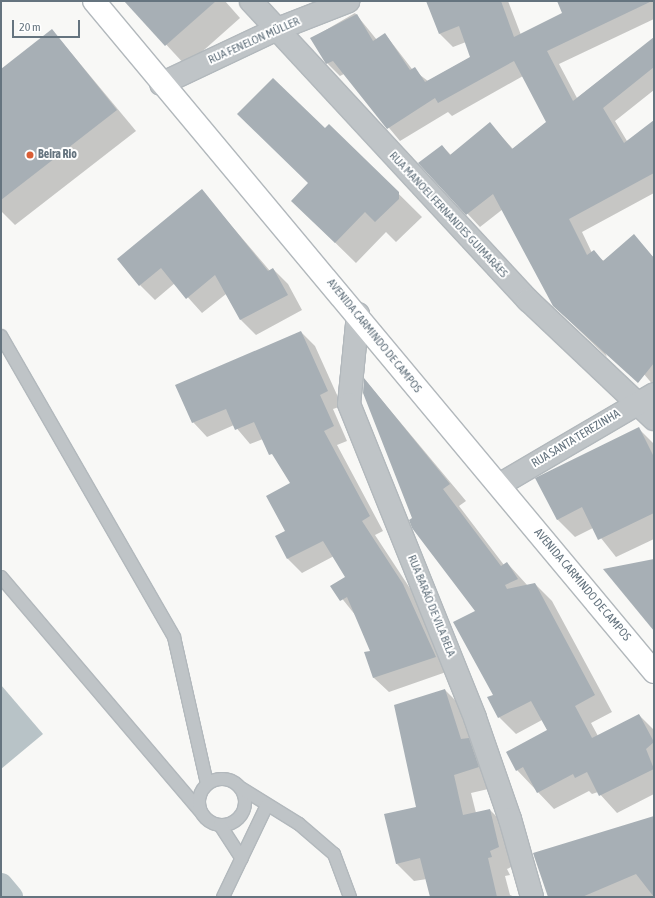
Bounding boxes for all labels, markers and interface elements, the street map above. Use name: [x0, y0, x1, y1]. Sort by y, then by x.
scale bar: [14, 12, 82, 38]
street label: RUA FENELON MÜLLER: [206, 14, 302, 68]
text: 20 m: [19, 20, 41, 34]
place label: Beira Rio: [38, 148, 77, 162]
street label: RUA MANOEL FERNANDES GUIMARÃES: [386, 149, 510, 281]
marker: Beira Rio: [25, 150, 35, 160]
street label: AVENIDA CARMINDO DE CAMPOS: [324, 276, 424, 396]
street label: RUA SANTA TEREZINHA: [529, 407, 623, 471]
street label: AVENIDA CARMINDO DE CAMPOS: [531, 526, 633, 644]
street label: RUA BARÃO DE VILA BELA: [404, 553, 458, 659]

